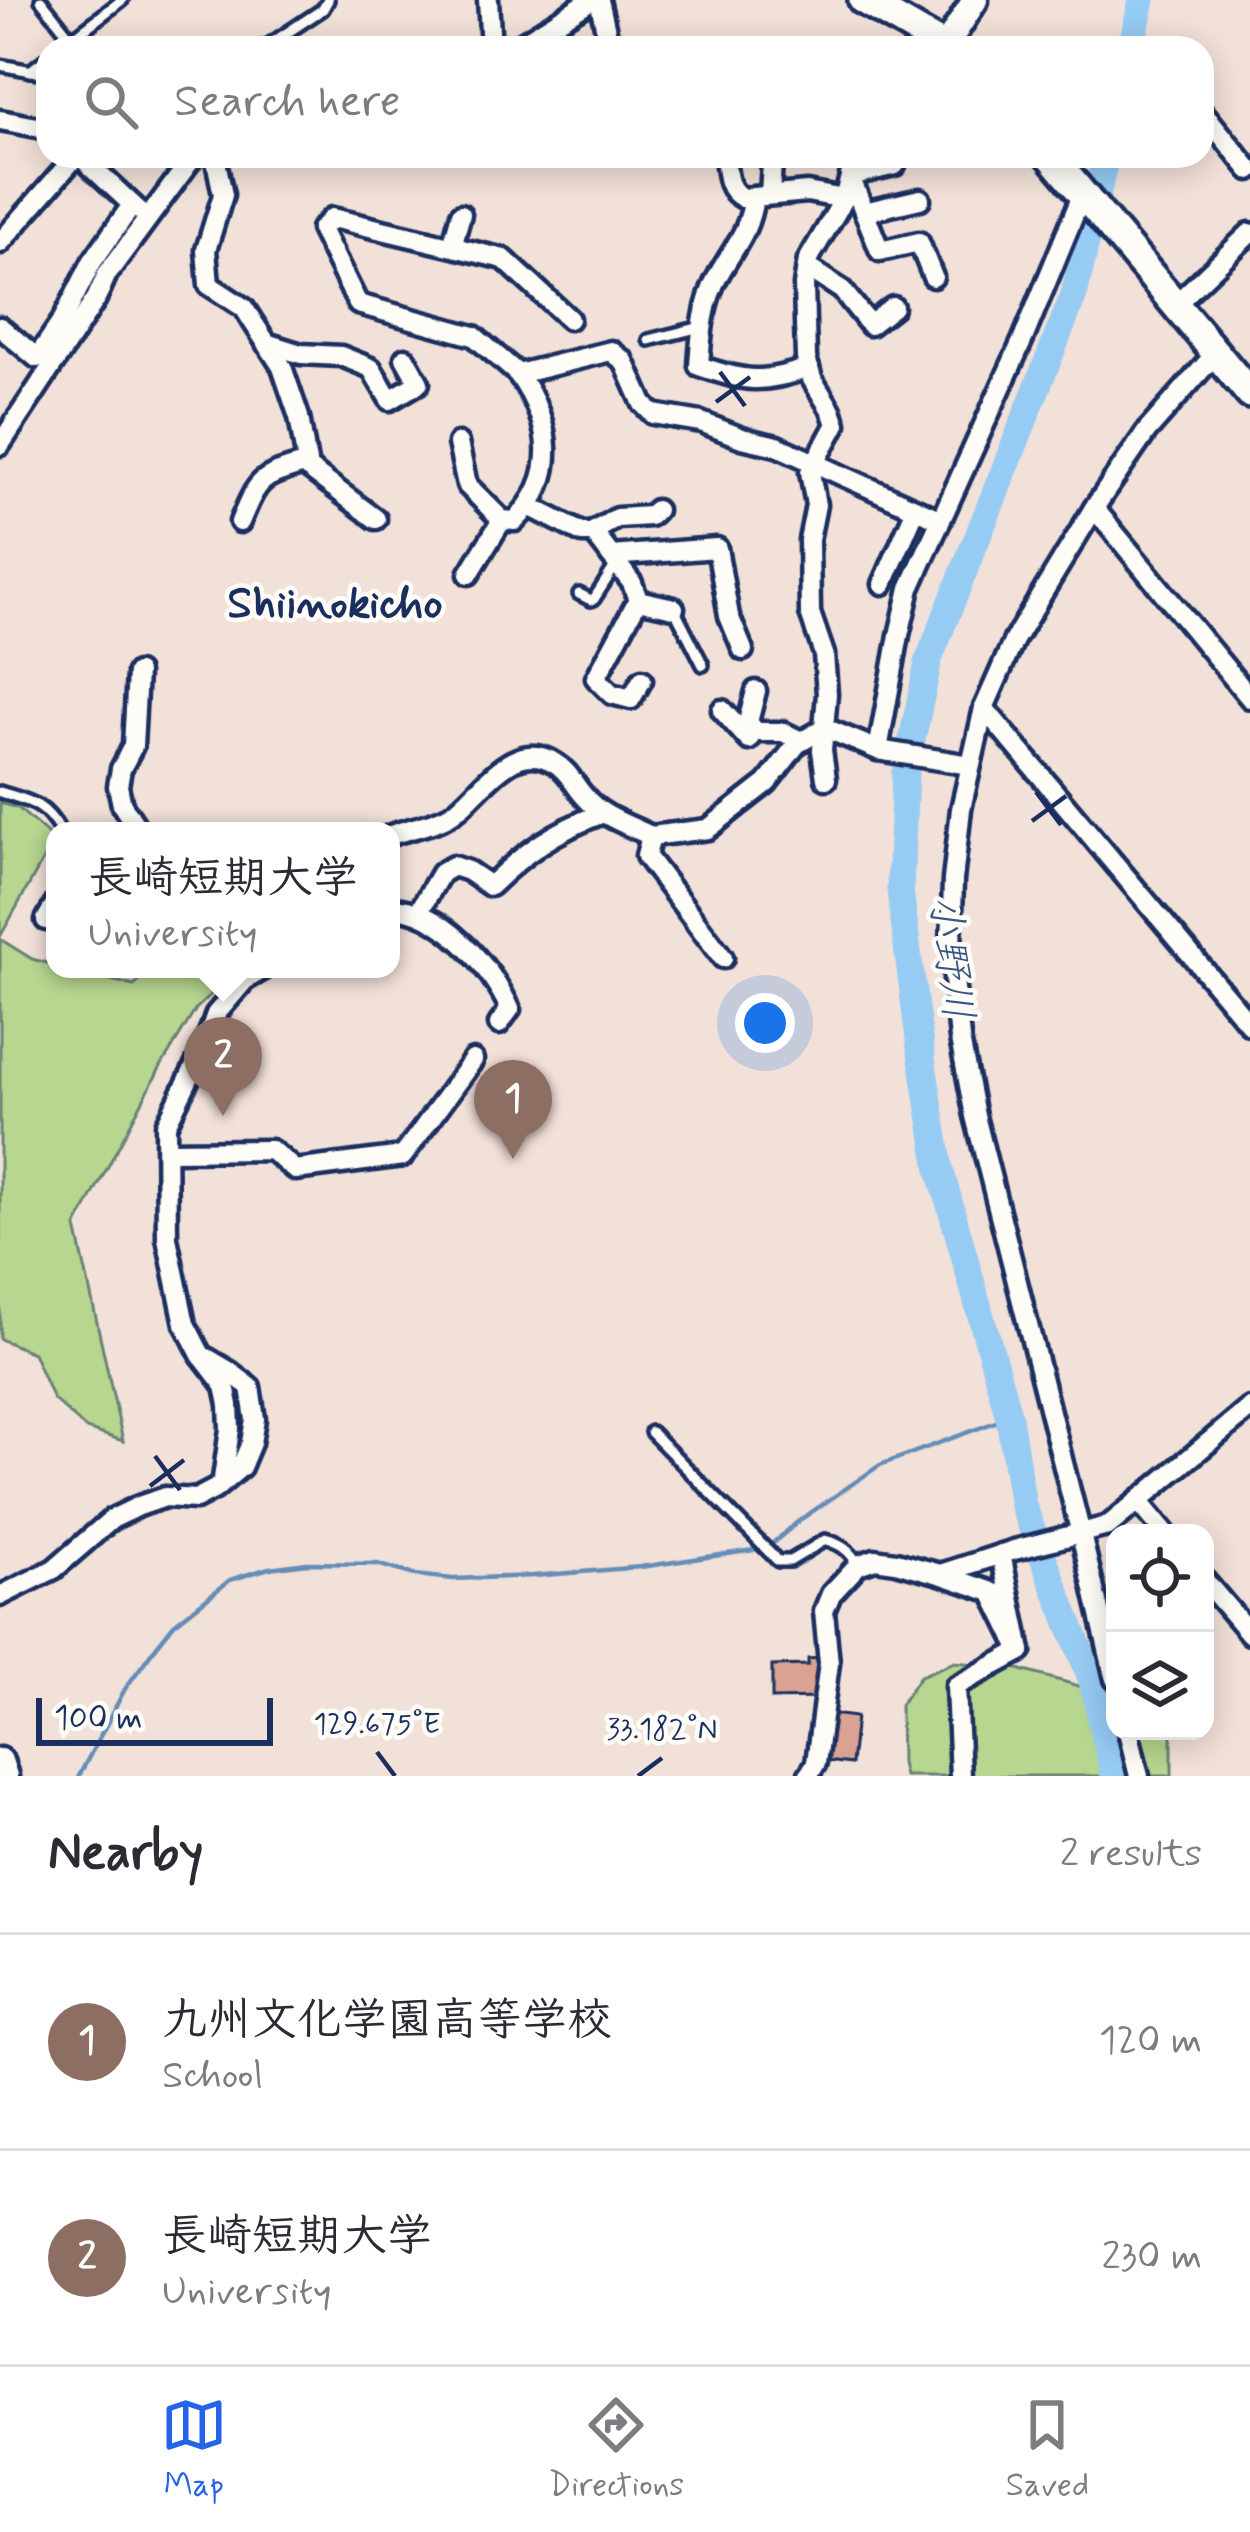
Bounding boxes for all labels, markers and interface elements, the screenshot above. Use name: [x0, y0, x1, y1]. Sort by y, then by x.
search box: [36, 36, 1214, 168]
icon: search: [78, 69, 144, 135]
text: Search here: [174, 73, 401, 132]
district label: Shiinokicho: [227, 575, 443, 634]
popup: [46, 822, 400, 978]
text: 長崎短期大学: [88, 850, 358, 909]
water label: 小野川: [915, 892, 984, 1023]
text: University: [88, 909, 257, 960]
your location: [735, 993, 795, 1053]
pin: 2: [184, 1017, 262, 1116]
pin: 1: [474, 1060, 552, 1159]
map controls: [1106, 1524, 1214, 1740]
button: locate: [1106, 1524, 1214, 1632]
button: layers: [1106, 1632, 1214, 1740]
scale bar: [36, 1692, 273, 1745]
text: 100 m: [54, 1697, 143, 1741]
text: 129.675°E: [314, 1705, 440, 1744]
text: 33.182°N: [606, 1710, 718, 1749]
text: Nearby: [48, 1821, 203, 1887]
text: 2 results: [1060, 1829, 1202, 1880]
text: 九州文化学園高等学校: [162, 1992, 612, 2051]
text: 1: [78, 2016, 96, 2067]
text: 120 m: [1099, 2016, 1202, 2067]
text: School: [162, 2051, 263, 2102]
text: 長崎短期大学: [162, 2208, 432, 2267]
text: 2: [77, 2232, 97, 2283]
text: 230 m: [1101, 2232, 1202, 2283]
text: University: [162, 2267, 331, 2318]
tab: Map: [161, 2392, 227, 2508]
tab: Directions: [548, 2392, 684, 2508]
tab: Saved: [1006, 2392, 1089, 2508]

